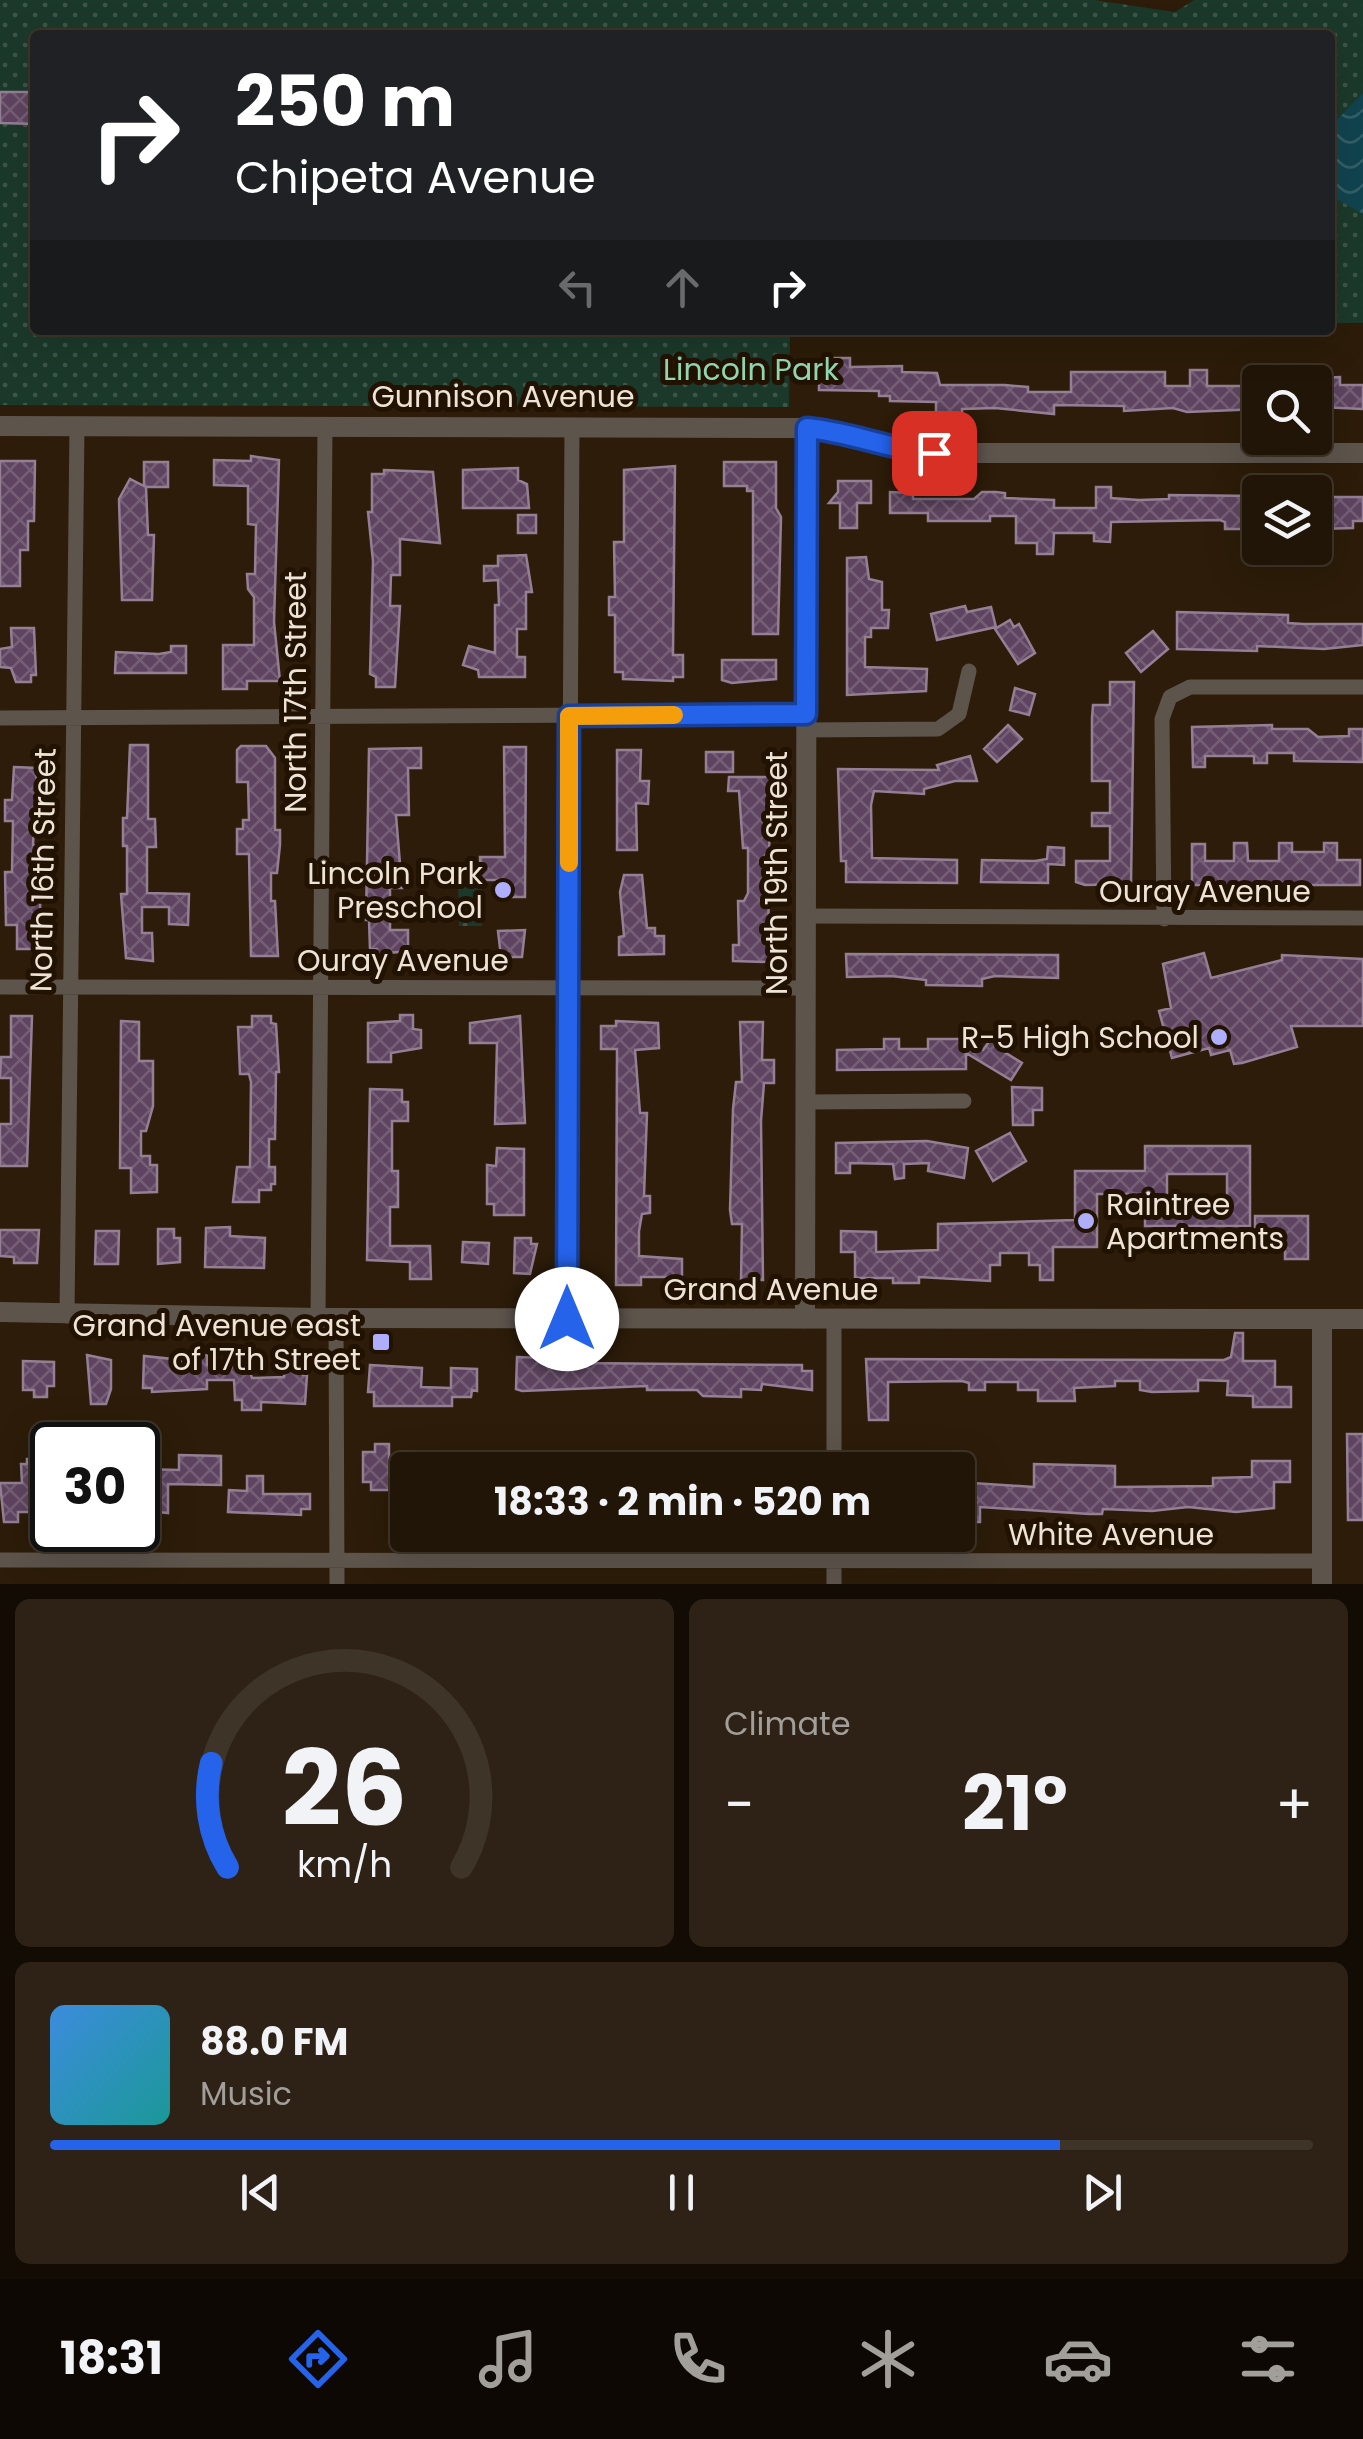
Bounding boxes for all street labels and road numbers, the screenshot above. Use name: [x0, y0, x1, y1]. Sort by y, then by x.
street label: Gunnison Avenue: [371, 375, 635, 418]
street label: North 17th Street: [274, 571, 317, 813]
street label: North 16th Street: [19, 748, 67, 992]
street label: North 19th Street: [755, 751, 798, 995]
street label: Ouray Avenue: [1099, 870, 1311, 913]
street label: Ouray Avenue: [297, 939, 509, 982]
street label: Grand Avenue: [664, 1268, 878, 1311]
street label: White Avenue: [1008, 1513, 1214, 1556]

